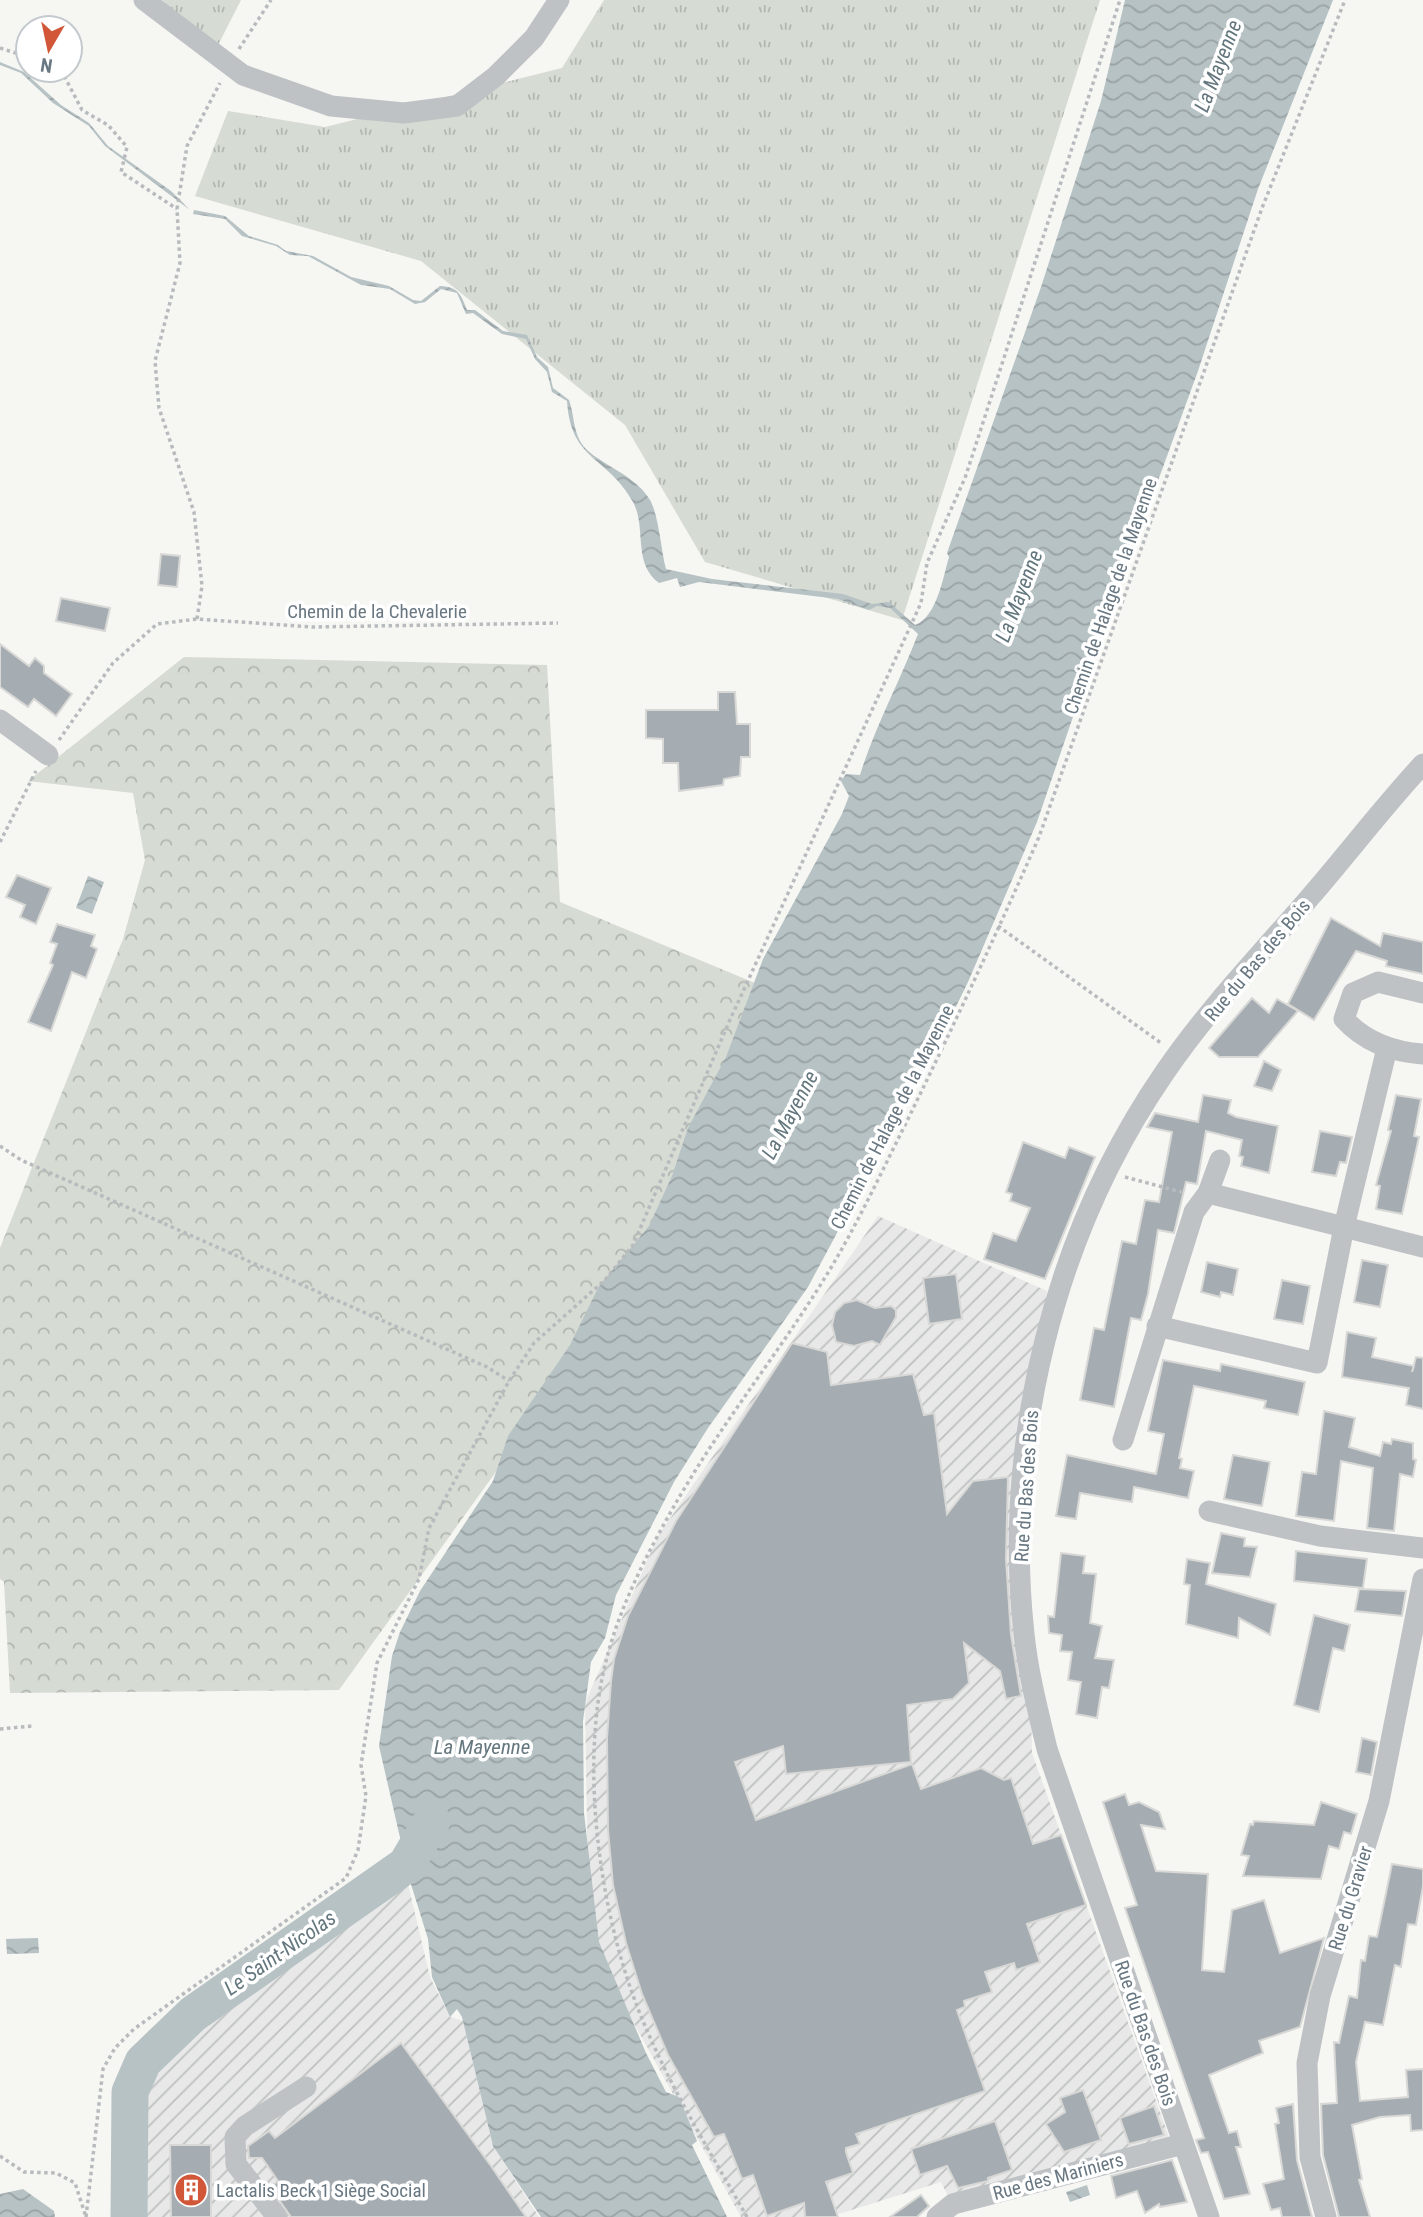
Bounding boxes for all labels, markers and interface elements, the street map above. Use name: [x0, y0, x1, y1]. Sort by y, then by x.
north arrow: [14, 14, 84, 84]
water label: La Mayenne: [1190, 17, 1246, 115]
text: N: [39, 53, 54, 78]
street label: Chemin de Halage de la Mayenne: [1059, 475, 1162, 717]
water label: La Mayenne: [991, 547, 1047, 645]
street label: Chemin de la Chevalerie: [287, 600, 467, 623]
street label: Rue du Bas des Bois: [1200, 895, 1315, 1026]
street label: Chemin de Halage de la Mayenne: [826, 1001, 959, 1233]
water label: La Mayenne: [757, 1067, 823, 1163]
street label: Rue du Bas des Bois: [1010, 1409, 1043, 1563]
water label: La Mayenne: [434, 1735, 530, 1759]
street label: Rue du Gravier: [1324, 1843, 1377, 1953]
water label: Le Saint-Nicolas: [220, 1906, 340, 2000]
street label: Rue du Bas des Bois: [1110, 1957, 1181, 2109]
street label: Rue des Mariniers: [990, 2148, 1126, 2205]
building icon: Lactalis Beck 1 Siège Social: [172, 2171, 210, 2209]
place label: Lactalis Beck 1 Siège Social: [216, 2179, 426, 2202]

